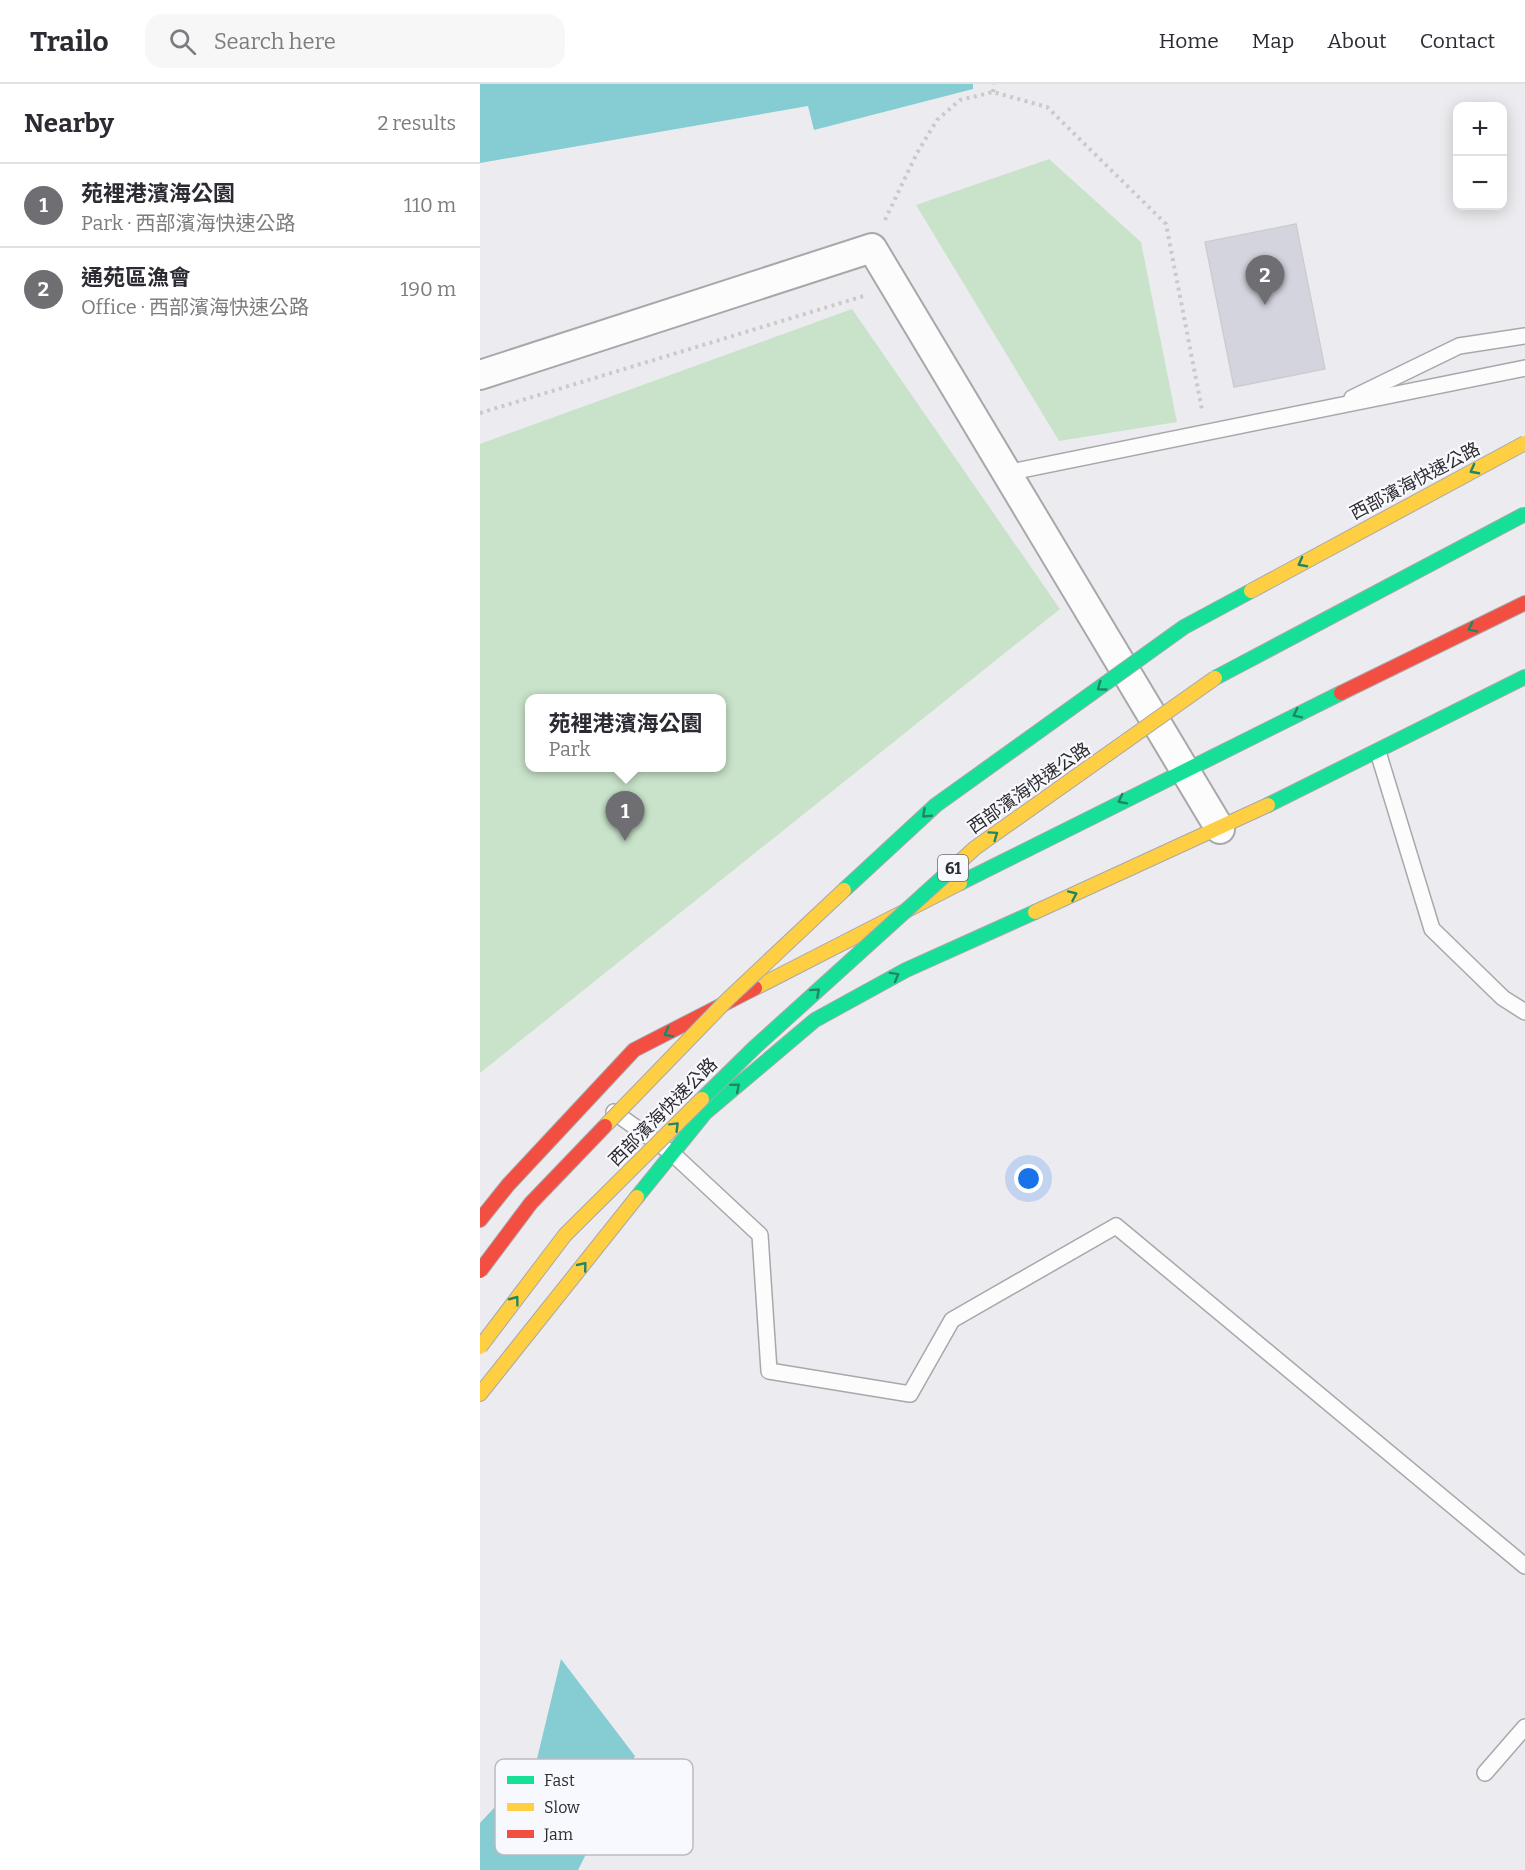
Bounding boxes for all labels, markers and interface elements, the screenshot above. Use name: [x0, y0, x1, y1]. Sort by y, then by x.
search box: [145, 14, 565, 68]
text: Trailo: [30, 25, 109, 58]
icon: search: [166, 25, 199, 58]
text: Search here: [214, 28, 336, 55]
text: Home: [1159, 28, 1219, 54]
text: Map: [1252, 28, 1294, 54]
text: About: [1327, 28, 1387, 54]
text: Contact: [1420, 28, 1495, 54]
map controls: [1453, 102, 1507, 210]
button: +: [1453, 102, 1507, 156]
text: Nearby: [24, 108, 114, 139]
text: 2 results: [377, 111, 456, 135]
button: −: [1453, 156, 1507, 210]
text: 苑裡港濱海公園: [81, 180, 235, 207]
text: 1: [39, 193, 48, 217]
text: 110 m: [404, 193, 456, 217]
text: Park · 西部濱海快速公路: [81, 211, 295, 235]
pin: 2: [1246, 256, 1284, 305]
text: 通苑區漁會: [81, 264, 191, 291]
text: 2: [38, 277, 49, 301]
text: 190 m: [400, 277, 456, 301]
text: Office · 西部濱海快速公路: [81, 295, 309, 319]
street label: 西部濱海快速公路: [1346, 437, 1484, 525]
one-way arrow: [1469, 463, 1480, 474]
one-way arrow: [1298, 556, 1308, 567]
one-way arrow: [1468, 621, 1479, 633]
one-way arrow: [1096, 680, 1107, 691]
popup: [525, 694, 726, 772]
one-way arrow: [1293, 706, 1304, 718]
text: 苑裡港濱海公園: [548, 710, 703, 737]
text: Park: [548, 737, 591, 761]
street label: 西部濱海快速公路: [964, 738, 1094, 838]
pin: 1: [606, 792, 644, 841]
one-way arrow: [1118, 793, 1129, 805]
one-way arrow: [923, 807, 934, 818]
one-way arrow: [987, 831, 998, 842]
road number: 61: [938, 855, 968, 881]
one-way arrow: [1066, 890, 1077, 902]
one-way arrow: [889, 971, 900, 983]
one-way arrow: [810, 988, 820, 999]
one-way arrow: [664, 1025, 675, 1037]
street label: 西部濱海快速公路: [604, 1053, 722, 1171]
one-way arrow: [729, 1083, 740, 1094]
one-way arrow: [669, 1122, 679, 1133]
your location: [1014, 1164, 1043, 1193]
one-way arrow: [575, 1262, 586, 1273]
one-way arrow: [508, 1296, 519, 1307]
legend: [495, 1759, 693, 1855]
text: Fast: [544, 1771, 575, 1790]
text: Slow: [544, 1798, 580, 1817]
text: Jam: [543, 1825, 573, 1844]

